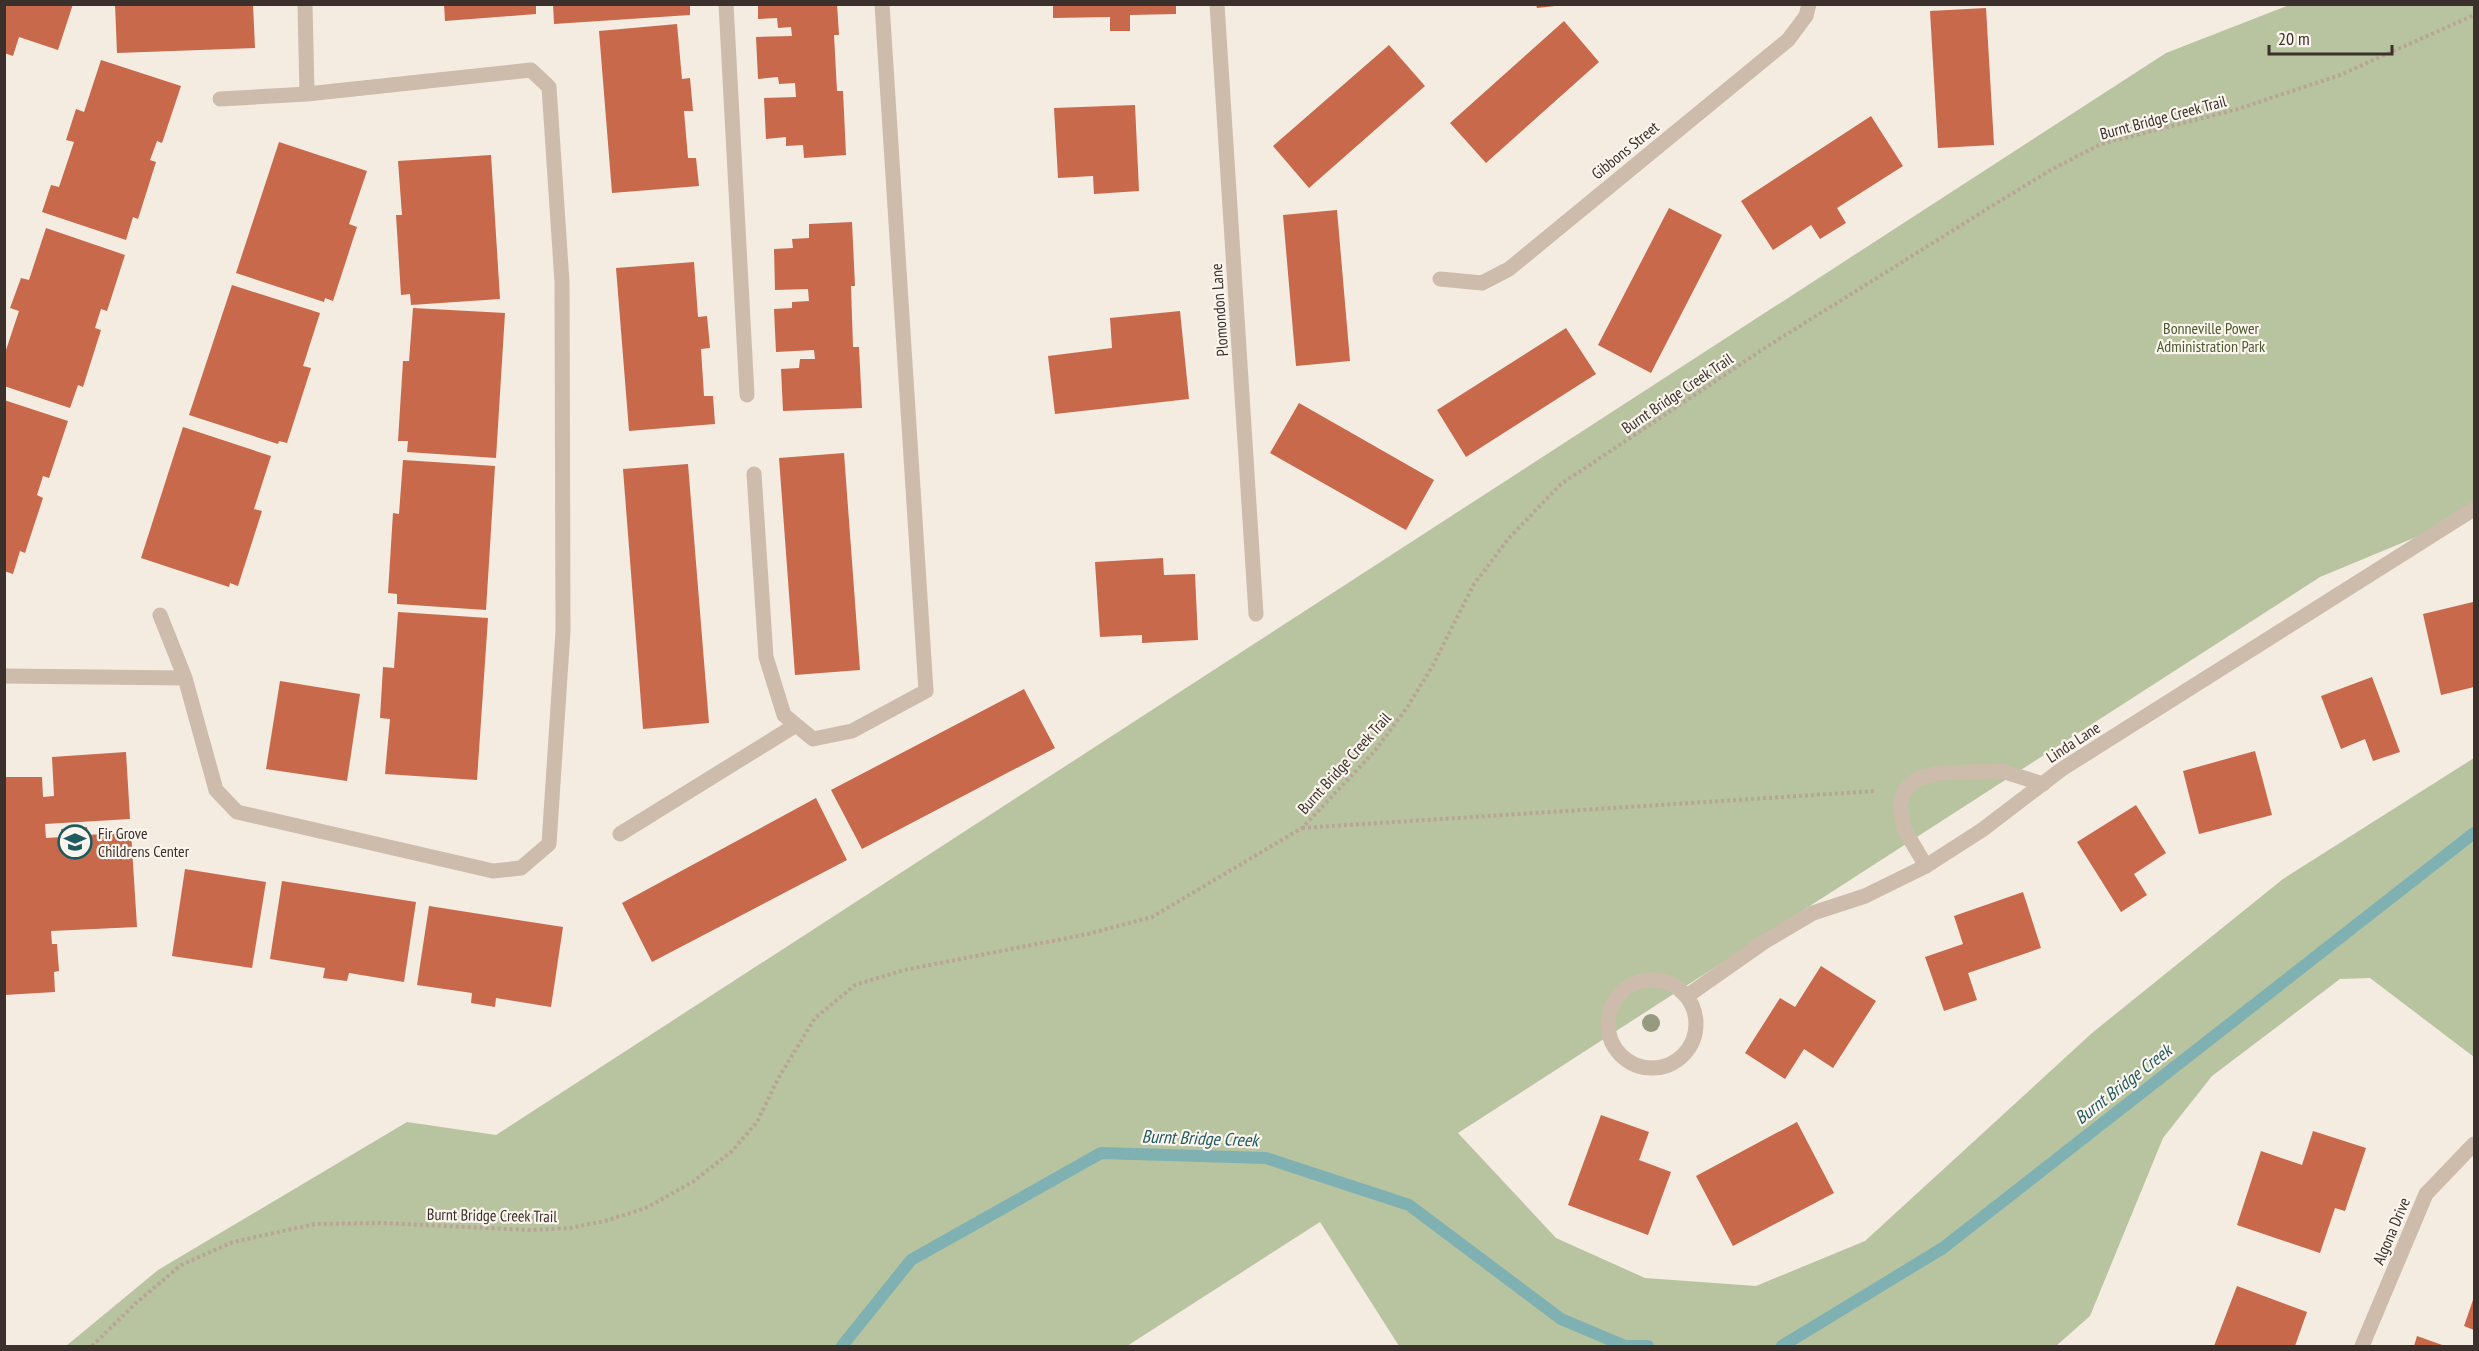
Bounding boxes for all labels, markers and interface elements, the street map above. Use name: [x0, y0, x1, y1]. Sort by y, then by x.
scale bar: [2269, 18, 2392, 56]
text: 20 m: [2278, 27, 2310, 50]
street label: Burnt Bridge Creek Trail: [2098, 90, 2229, 143]
street label: Gibbons Street: [1587, 116, 1663, 183]
street label: Plomondon Lane: [1206, 263, 1232, 357]
park label: Bonneville Power Administration Park: [2157, 318, 2266, 356]
street label: Burnt Bridge Creek Trail: [1617, 348, 1737, 438]
street label: Burnt Bridge Creek Trail: [1293, 708, 1395, 818]
street label: Linda Lane: [2042, 717, 2104, 767]
place label: Fir Grove Childrens Center: [98, 823, 190, 861]
school or university icon: Fir Grove Childrens Center: [57, 824, 93, 860]
water label: Burnt Bridge Creek: [2070, 1038, 2178, 1129]
water label: Burnt Bridge Creek: [1141, 1124, 1261, 1152]
street label: Algona Drive: [2368, 1194, 2414, 1268]
street label: Burnt Bridge Creek Trail: [427, 1204, 557, 1226]

